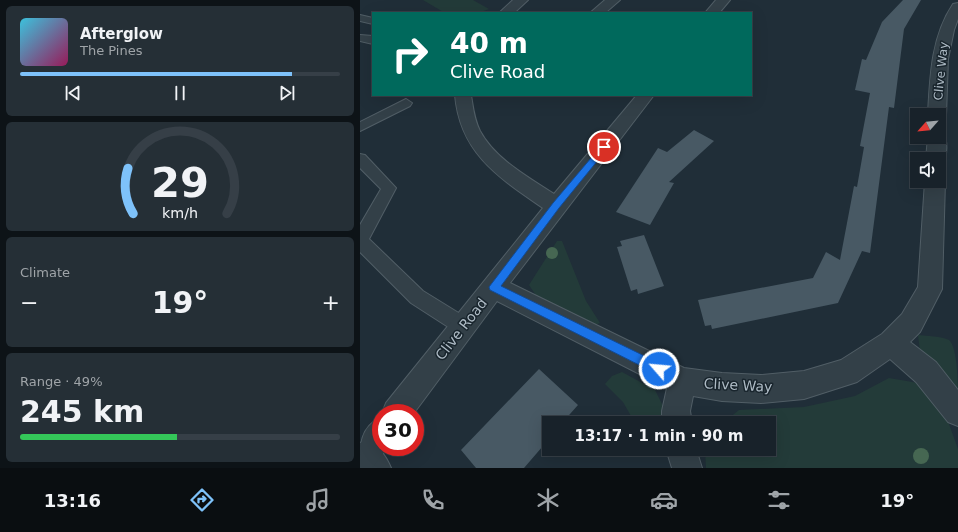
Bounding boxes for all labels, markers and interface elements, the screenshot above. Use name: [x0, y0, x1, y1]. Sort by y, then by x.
text: Afterglow: [80, 25, 163, 43]
text: 40 m: [450, 27, 528, 60]
icon: right: [384, 28, 436, 80]
street label: Clive Way: [931, 41, 951, 101]
text: The Pines: [80, 43, 143, 58]
text: Clive Road: [450, 61, 545, 82]
icon: previous: [62, 82, 84, 104]
icon: pause: [169, 82, 191, 104]
icon: next: [276, 82, 298, 104]
north arrow: [910, 108, 946, 144]
map controls: [910, 108, 946, 188]
pin: [587, 130, 621, 164]
icon: arrive: [593, 136, 615, 158]
button: sound: [910, 152, 946, 188]
text: 29: [151, 158, 209, 207]
text: km/h: [162, 205, 198, 221]
text: Climate: [20, 265, 70, 280]
text: 19°: [152, 285, 208, 320]
text: −: [20, 290, 38, 315]
text: +: [322, 290, 340, 315]
street label: Clive Road: [432, 295, 490, 363]
position arrow: [638, 348, 680, 390]
text: Range · 49%: [20, 374, 103, 389]
street label: Clive Way: [703, 375, 773, 395]
text: 245 km: [20, 394, 144, 429]
speed limit sign: 30: [372, 404, 424, 456]
text: 13:17 · 1 min · 90 m: [575, 427, 743, 445]
icon: directions: [188, 486, 216, 514]
icon: music: [304, 486, 332, 514]
icon: phone: [419, 486, 447, 514]
icon: climate: [534, 486, 562, 514]
icon: car: [650, 486, 678, 514]
icon: filters: [765, 486, 793, 514]
text: 13:16: [44, 490, 101, 511]
text: 19°: [880, 490, 914, 511]

